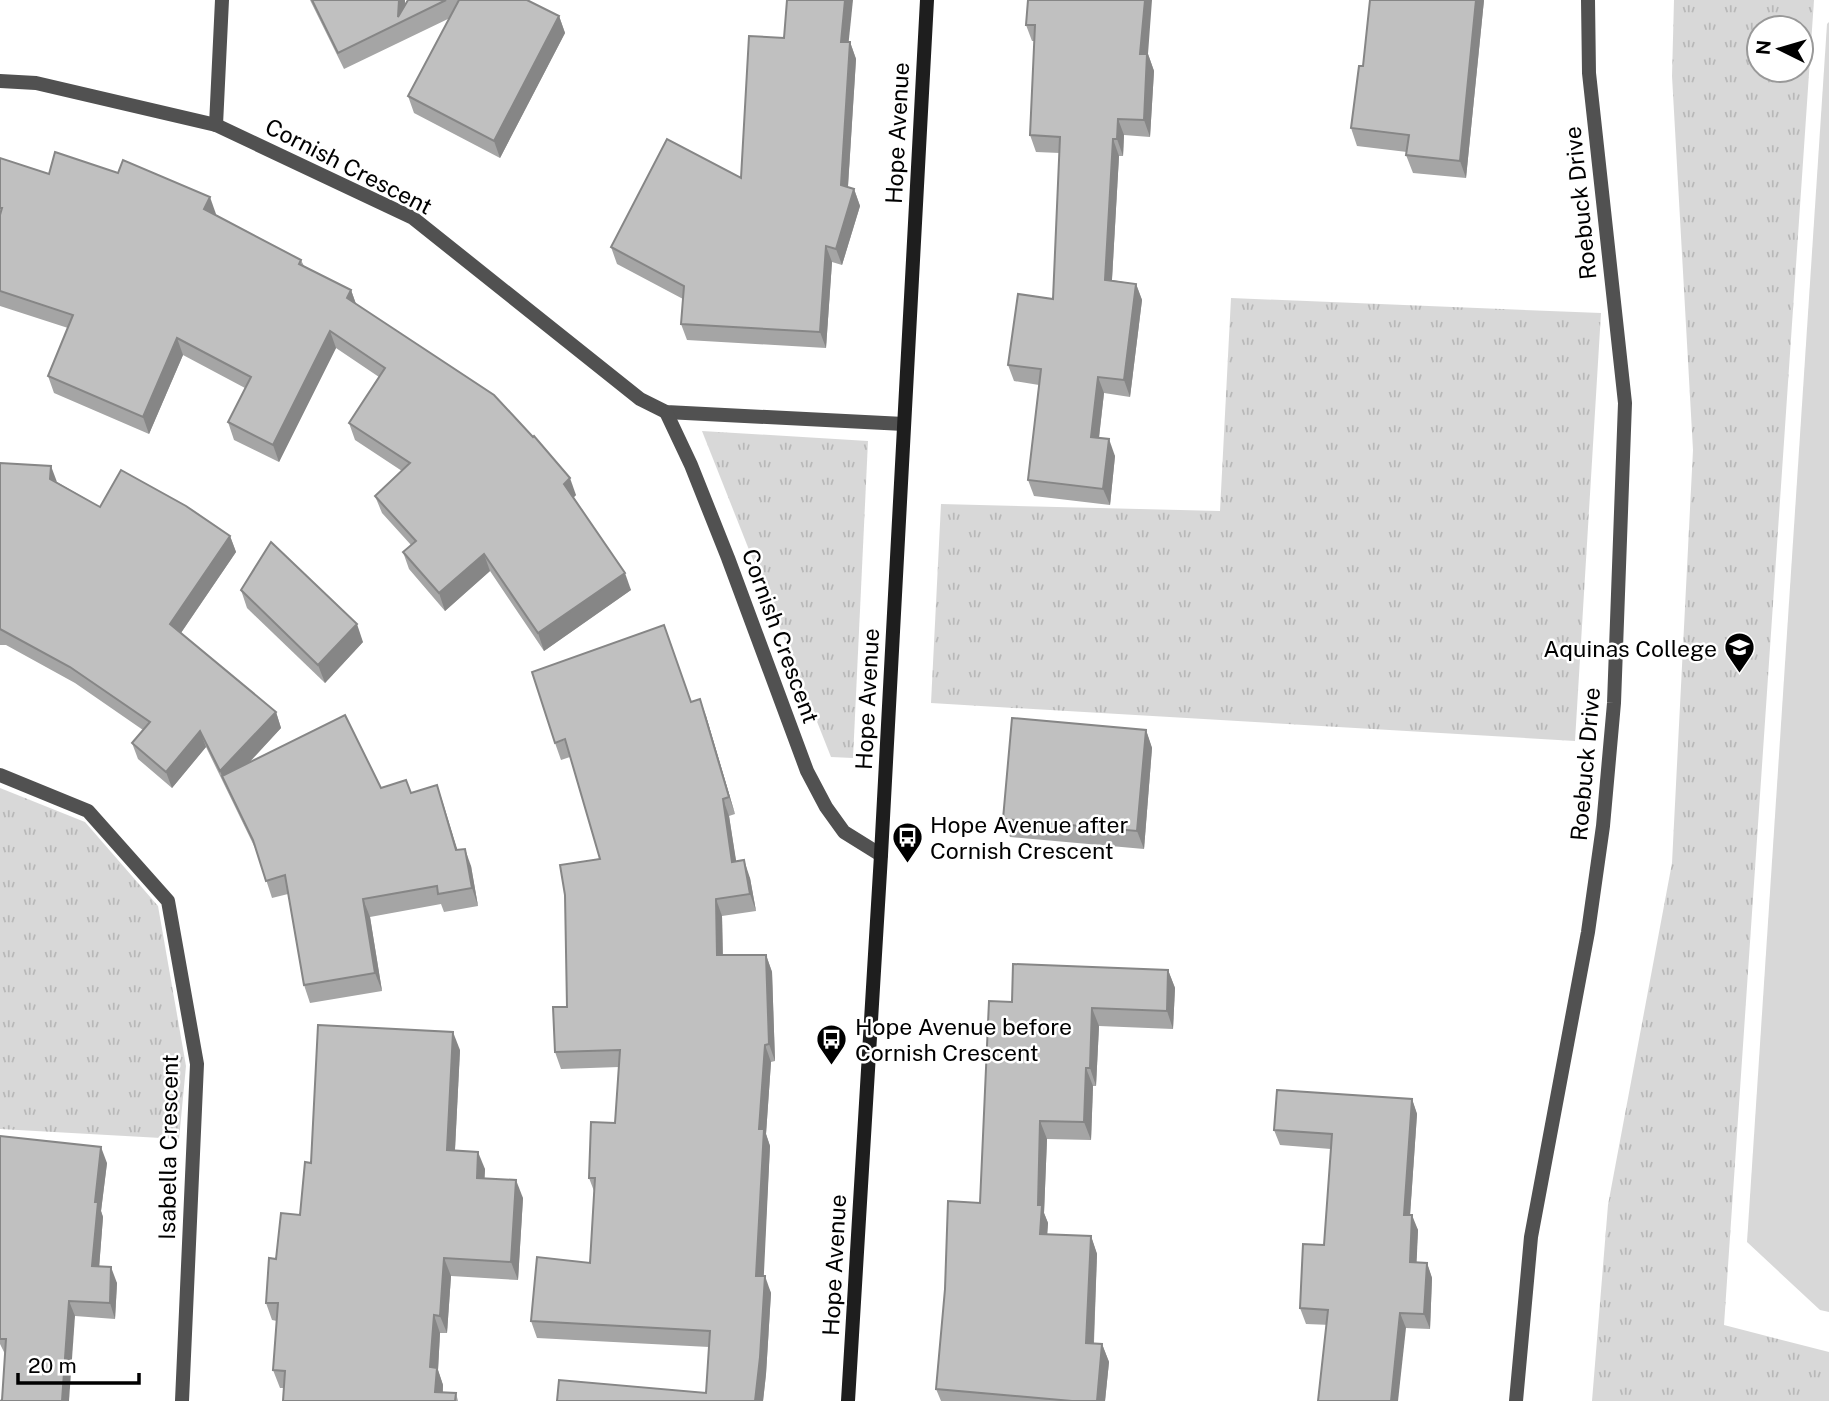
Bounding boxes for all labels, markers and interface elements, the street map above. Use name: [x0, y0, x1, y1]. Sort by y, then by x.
north arrow: [1745, 14, 1815, 84]
text: N: [1751, 39, 1775, 56]
street label: Hope Avenue: [880, 62, 914, 204]
street label: Cornish Crescent: [261, 112, 437, 220]
street label: Roebuck Drive: [1559, 125, 1601, 281]
street label: Cornish Crescent: [737, 545, 825, 727]
street label: Hope Avenue: [850, 628, 884, 770]
school or university icon: Aquinas College: [1723, 631, 1757, 675]
place label: Aquinas College: [1543, 635, 1717, 662]
street label: Roebuck Drive: [1565, 686, 1605, 842]
place label: Hope Avenue after Cornish Crescent: [930, 811, 1128, 864]
bus stop icon: Hope Avenue after Cornish Crescent: [890, 820, 924, 864]
place label: Hope Avenue before Cornish Crescent: [855, 1013, 1072, 1066]
bus stop icon: Hope Avenue before Cornish Crescent: [815, 1022, 849, 1066]
street label: Isabella Crescent: [153, 1054, 183, 1240]
street label: Hope Avenue: [817, 1194, 851, 1336]
scale bar: [18, 1342, 138, 1386]
text: 20 m: [28, 1353, 77, 1378]

